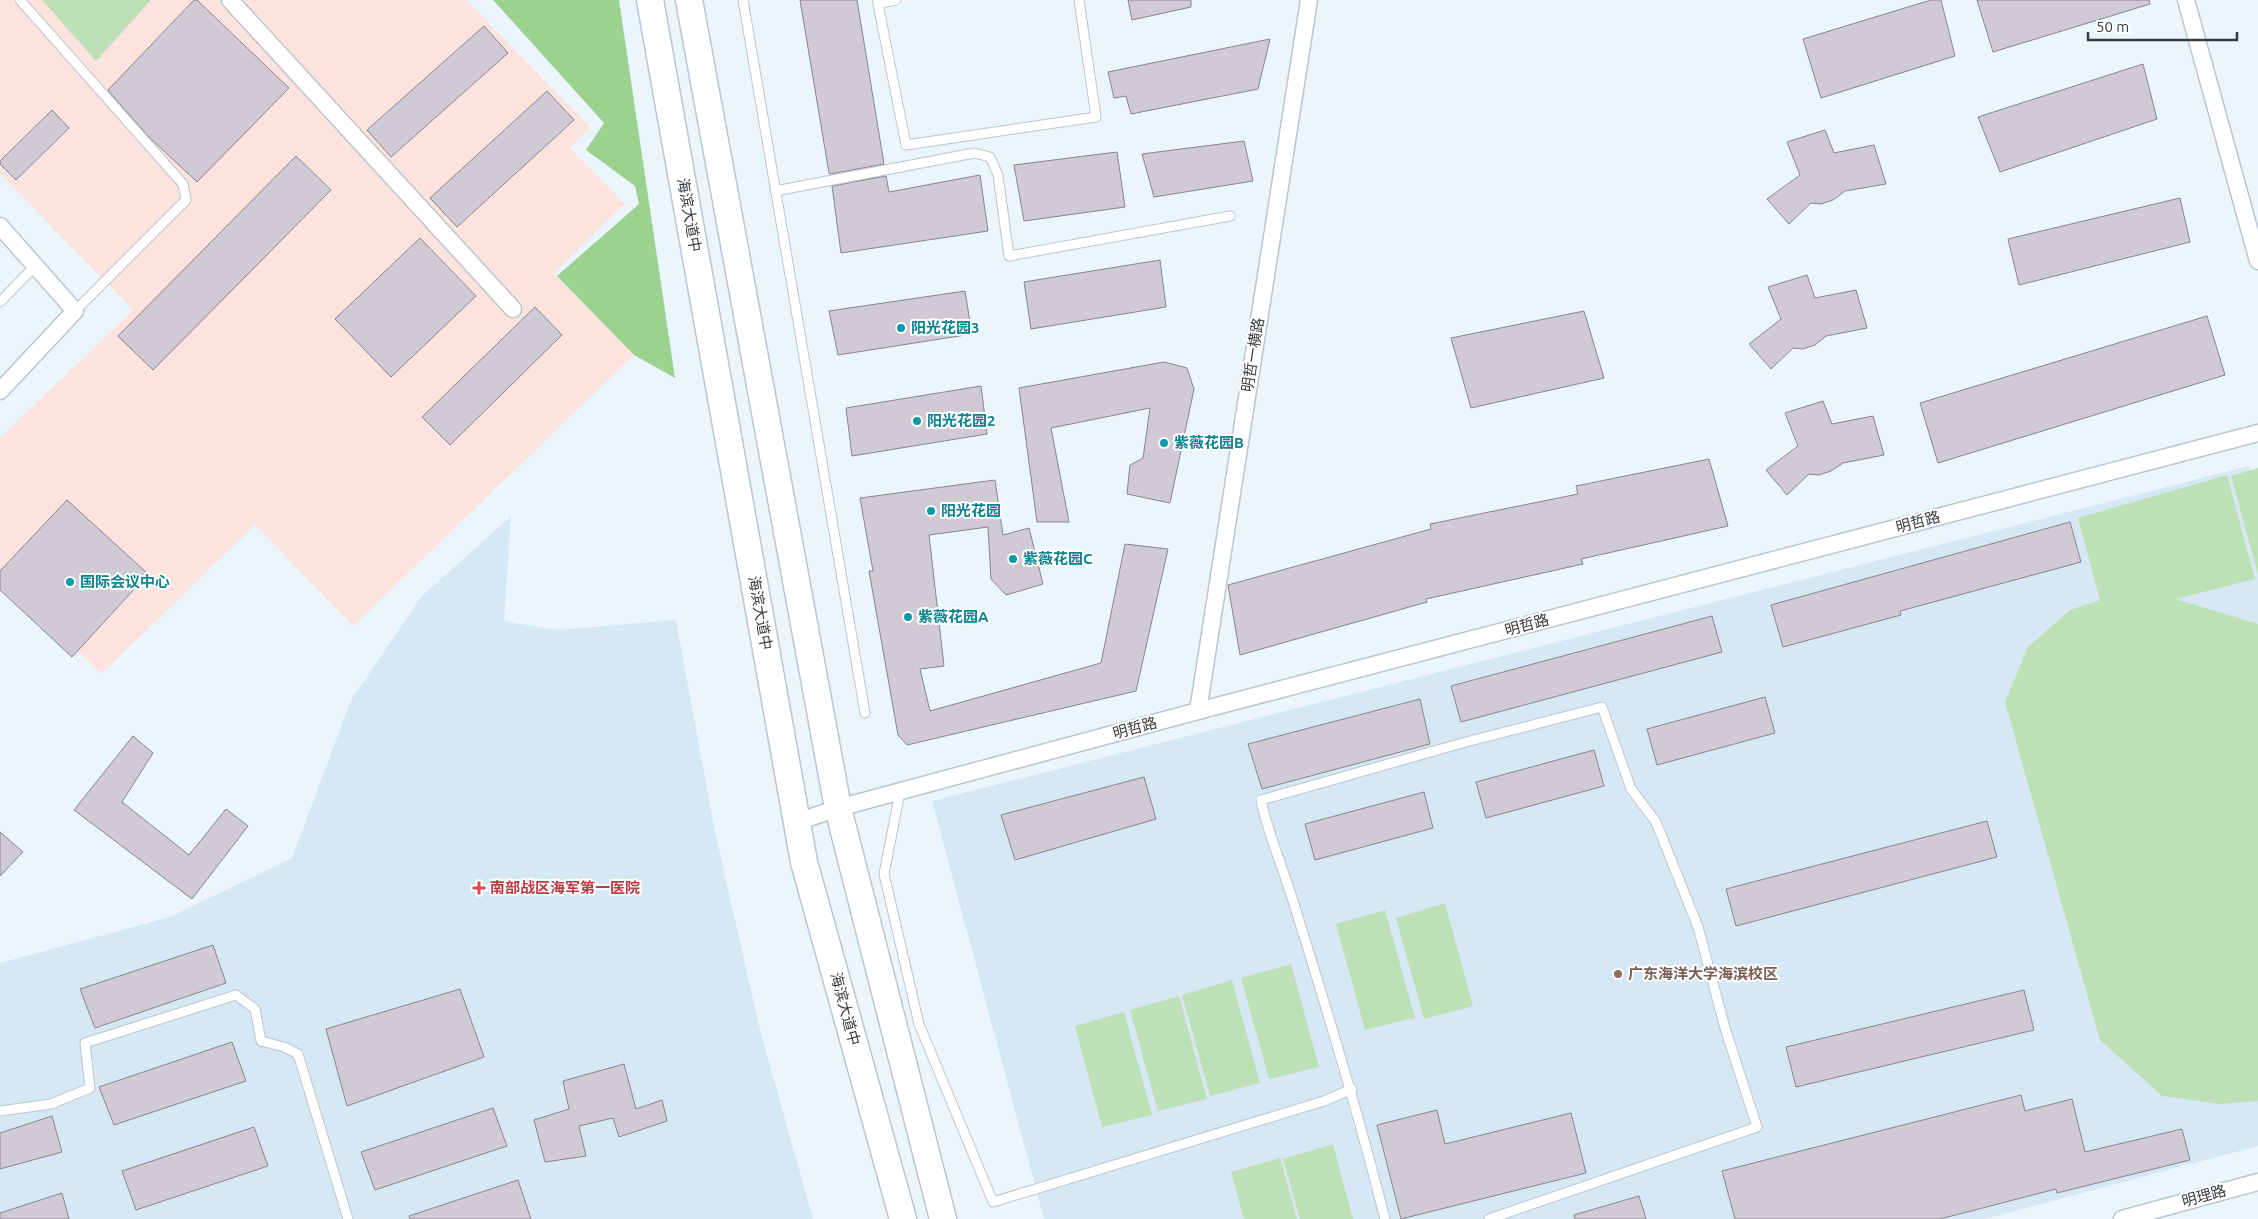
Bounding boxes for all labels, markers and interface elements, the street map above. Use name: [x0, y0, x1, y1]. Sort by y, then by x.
scale bar: [2088, 10, 2237, 42]
text: 50 m: [2096, 18, 2129, 35]
street label: 海滨大道中: [675, 176, 704, 253]
street label: 明哲一横路: [1238, 317, 1267, 393]
place label: 阳光花园3: [911, 319, 979, 336]
marker: 阳光花园3: [895, 322, 907, 334]
place label: 阳光花园2: [927, 412, 995, 429]
marker: 阳光花园2: [911, 415, 923, 427]
place label: 紫薇花园B: [1174, 434, 1244, 451]
marker: 紫薇花园B: [1158, 437, 1170, 449]
place label: 阳光花园: [941, 502, 1001, 519]
marker: 阳光花园: [925, 505, 937, 517]
street label: 明哲路: [1894, 507, 1942, 536]
place label: 紫薇花园C: [1023, 550, 1093, 567]
marker: 紫薇花园C: [1007, 553, 1019, 565]
place label: 国际会议中心: [80, 573, 170, 590]
street label: 海滨大道中: [746, 574, 775, 651]
marker: 国际会议中心: [64, 576, 76, 588]
place label: 紫薇花园A: [918, 608, 989, 625]
street label: 明哲路: [1503, 610, 1551, 639]
marker: 紫薇花园A: [902, 611, 914, 623]
street label: 明哲路: [1111, 713, 1159, 742]
place label: 南部战区海军第一医院: [490, 879, 640, 896]
marker: 南部战区海军第一医院: [472, 881, 486, 895]
place label: 广东海洋大学海滨校区: [1628, 965, 1778, 982]
marker: 广东海洋大学海滨校区: [1612, 968, 1624, 980]
street label: 海滨大道中: [828, 970, 863, 1047]
street label: 明理路: [2180, 1181, 2228, 1210]

